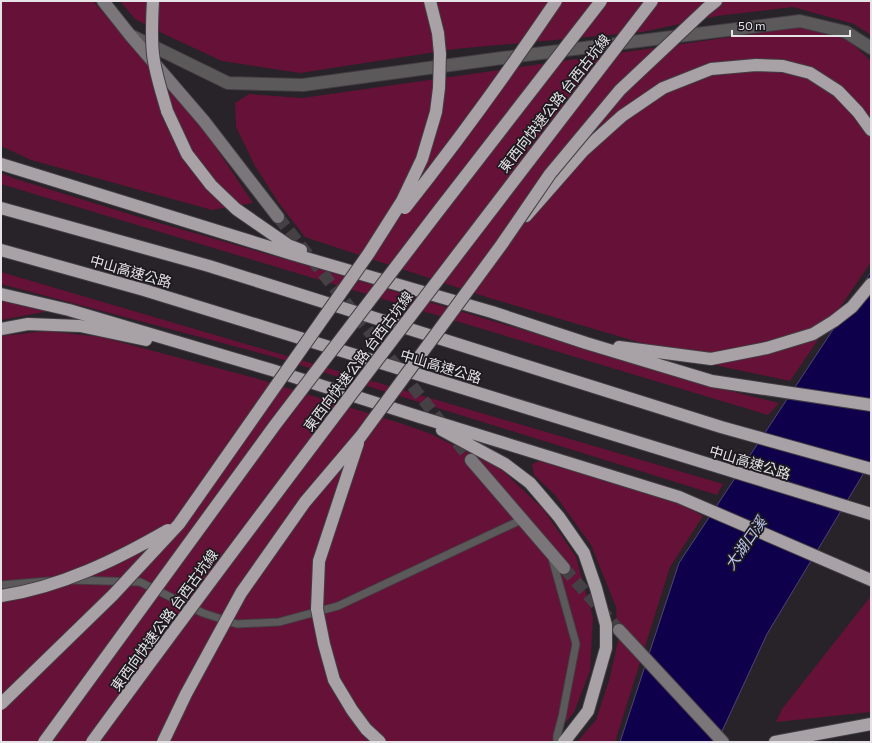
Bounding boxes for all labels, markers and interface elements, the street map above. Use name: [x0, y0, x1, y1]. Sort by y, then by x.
scale bar: [732, 12, 850, 38]
text: 50 m: [738, 18, 766, 32]
street label: 東西向快速公路 台西古坑線: [495, 31, 613, 175]
street label: 中山高速公路: [88, 251, 174, 291]
street label: 東西向快速公路 台西古坑線: [300, 288, 416, 434]
street label: 中山高速公路: [398, 346, 484, 386]
street label: 中山高速公路: [707, 442, 793, 482]
water label: 大湖口溪: [720, 512, 771, 573]
street label: 東西向快速公路 台西古坑線: [107, 546, 221, 694]

